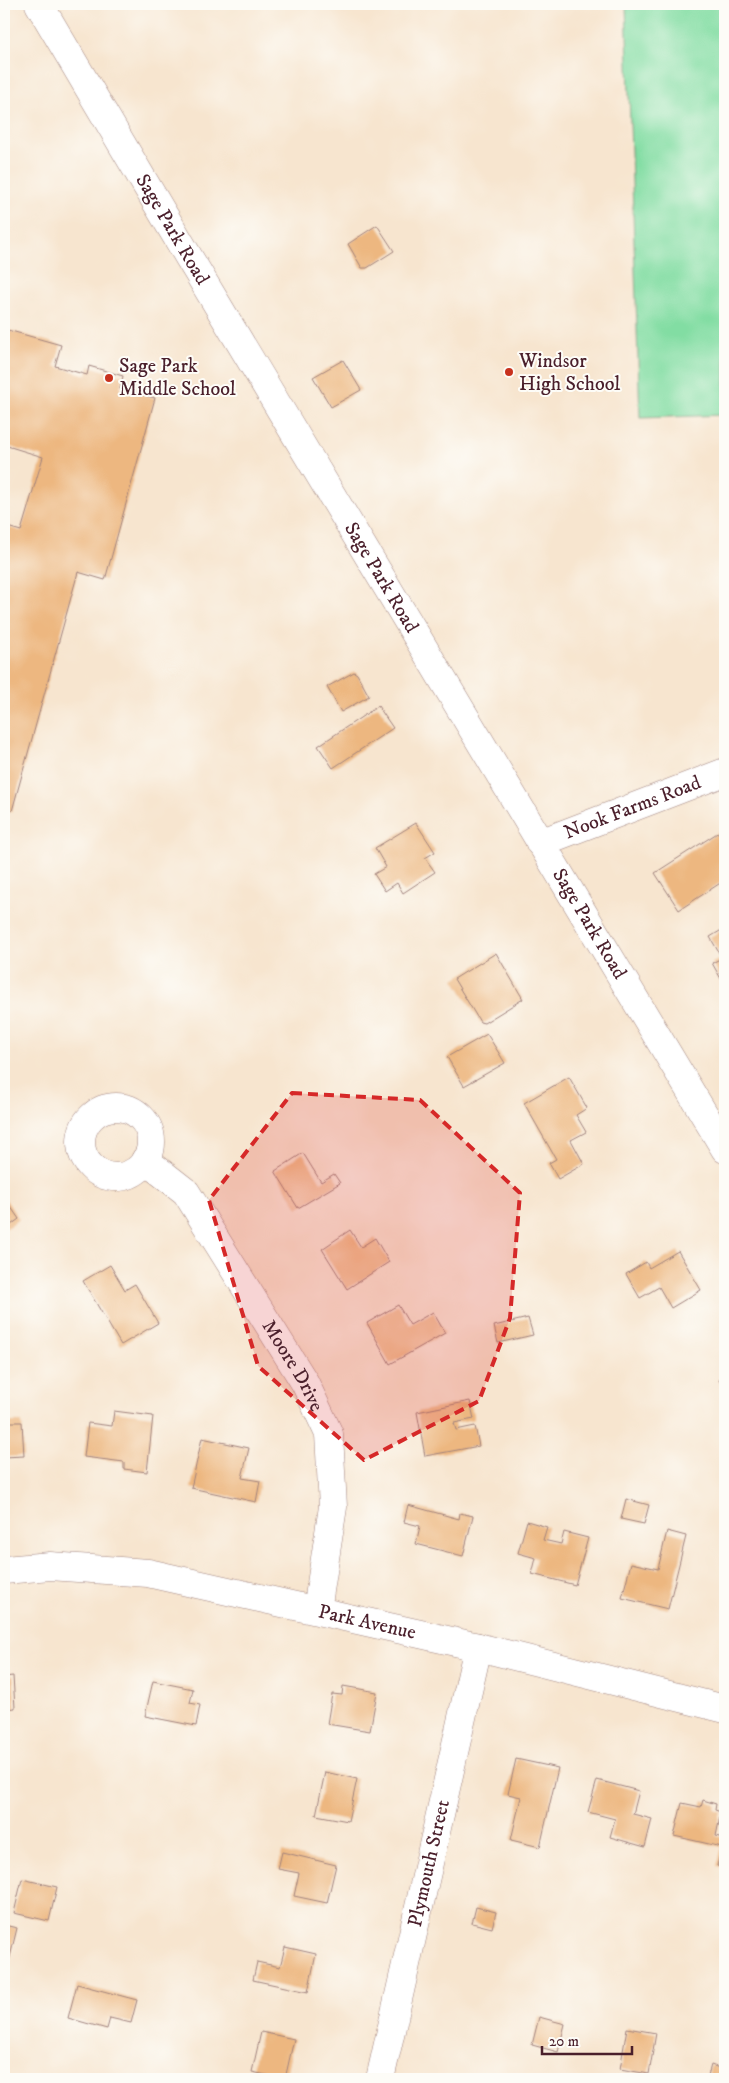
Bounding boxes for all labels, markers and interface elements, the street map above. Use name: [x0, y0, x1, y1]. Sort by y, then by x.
street label: Sage Park Road: [130, 170, 215, 289]
place label: Windsor High School: [518, 349, 620, 397]
place label: Sage Park Middle School: [119, 354, 236, 402]
marker: Windsor High School: [503, 366, 515, 378]
marker: Sage Park Middle School: [103, 372, 115, 384]
street label: Sage Park Road: [339, 518, 424, 637]
street label: Nook Farms Road: [560, 770, 704, 845]
street label: Sage Park Road: [547, 864, 632, 984]
street label: Moore Drive: [256, 1315, 329, 1415]
street label: Park Avenue: [316, 1599, 418, 1645]
street label: Plymouth Street: [402, 1797, 455, 1929]
scale bar: [542, 2023, 632, 2055]
text: 20 m: [549, 2032, 579, 2051]

